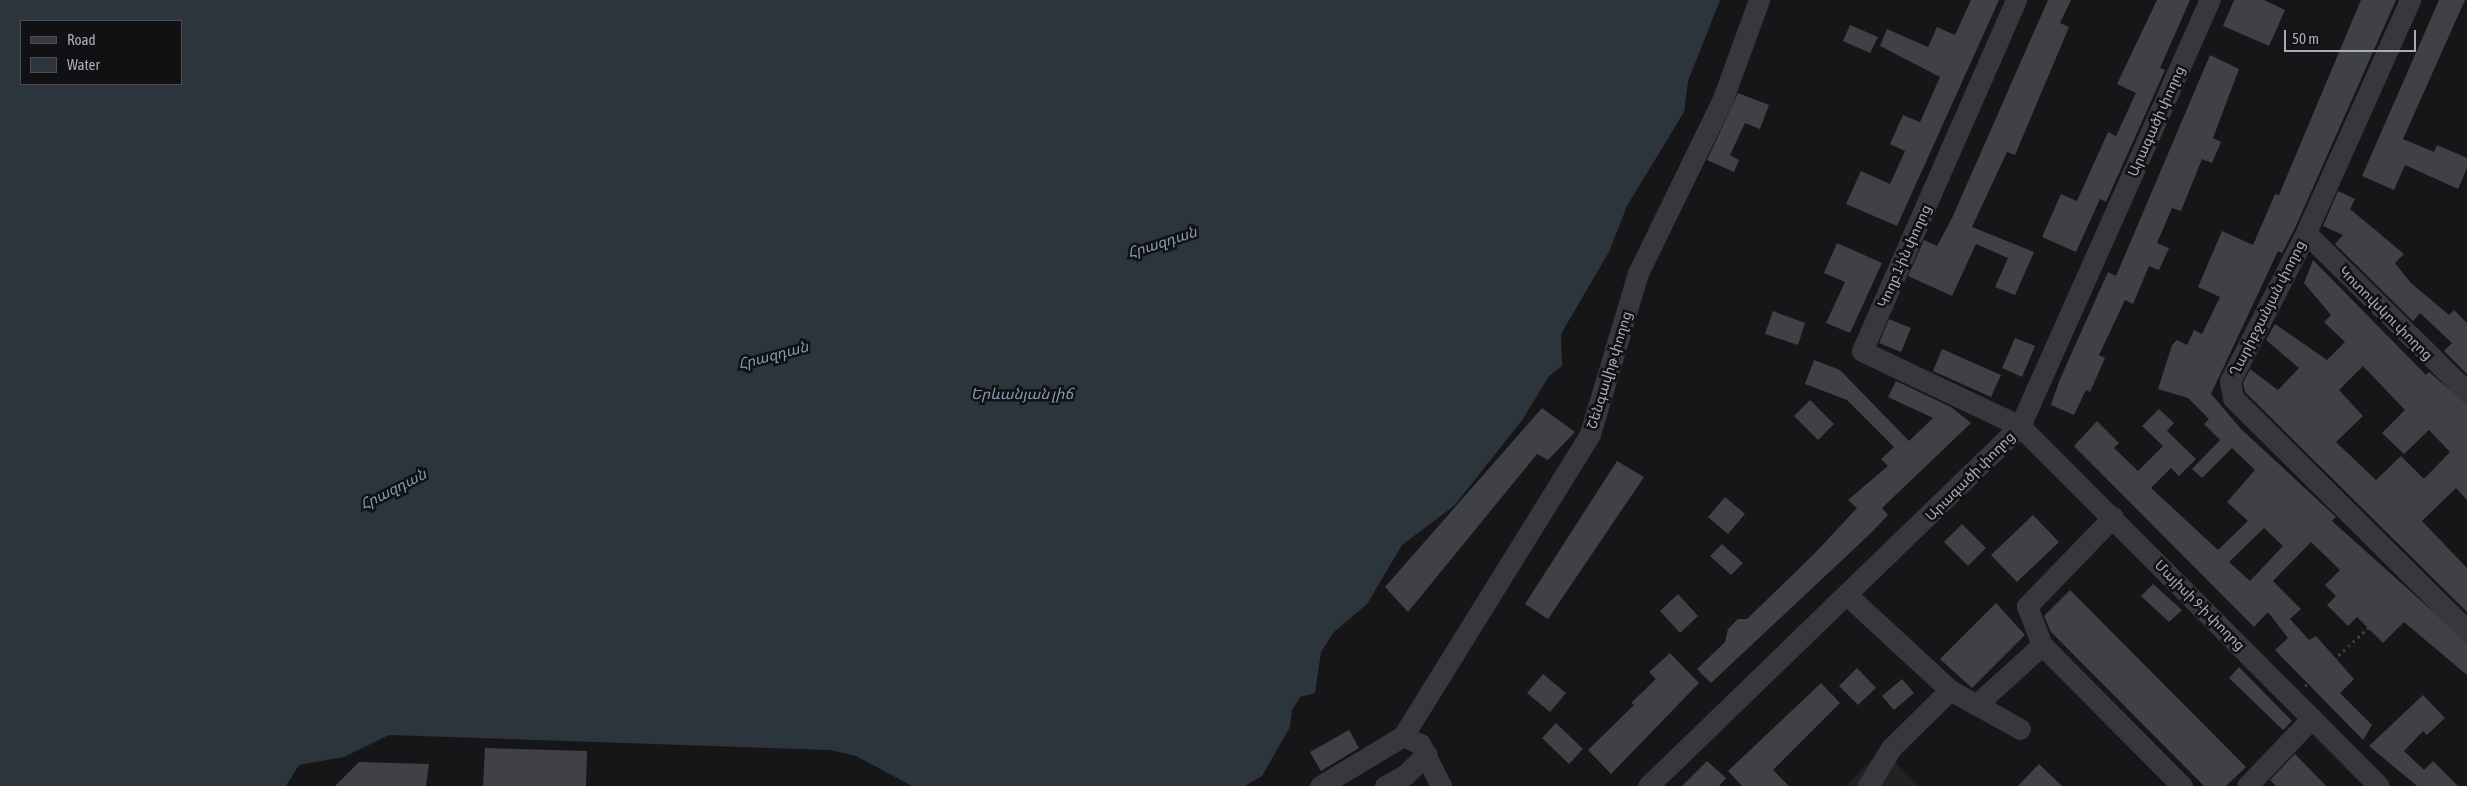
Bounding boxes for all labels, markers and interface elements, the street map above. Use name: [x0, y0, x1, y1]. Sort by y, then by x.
legend: [20, 20, 182, 85]
scale bar: [2287, 20, 2420, 52]
text: 50 m: [2292, 30, 2319, 47]
text: Road: [67, 31, 96, 48]
text: Water: [67, 56, 100, 73]
street label: Արագածի փողոց: [2124, 63, 2188, 179]
street label: Կողբ 1-ին փողոց: [1874, 202, 1934, 310]
water label: Հրազդան: [1125, 222, 1199, 262]
street label: Ղարիբջանյան փողոց: [2225, 237, 2309, 379]
street label: Կոտովսկու փողոց: [2336, 263, 2436, 363]
street label: Շենգավիթ փողոց: [1583, 309, 1635, 431]
water label: Հրազդան: [736, 337, 810, 373]
water label: Երևանյան լիճ: [971, 385, 1073, 403]
street label: Արագածի փողոց: [1922, 428, 2018, 524]
water label: Հրազդան: [357, 465, 429, 513]
street label: Մայիսի 9-ի փողոց: [2151, 556, 2249, 654]

